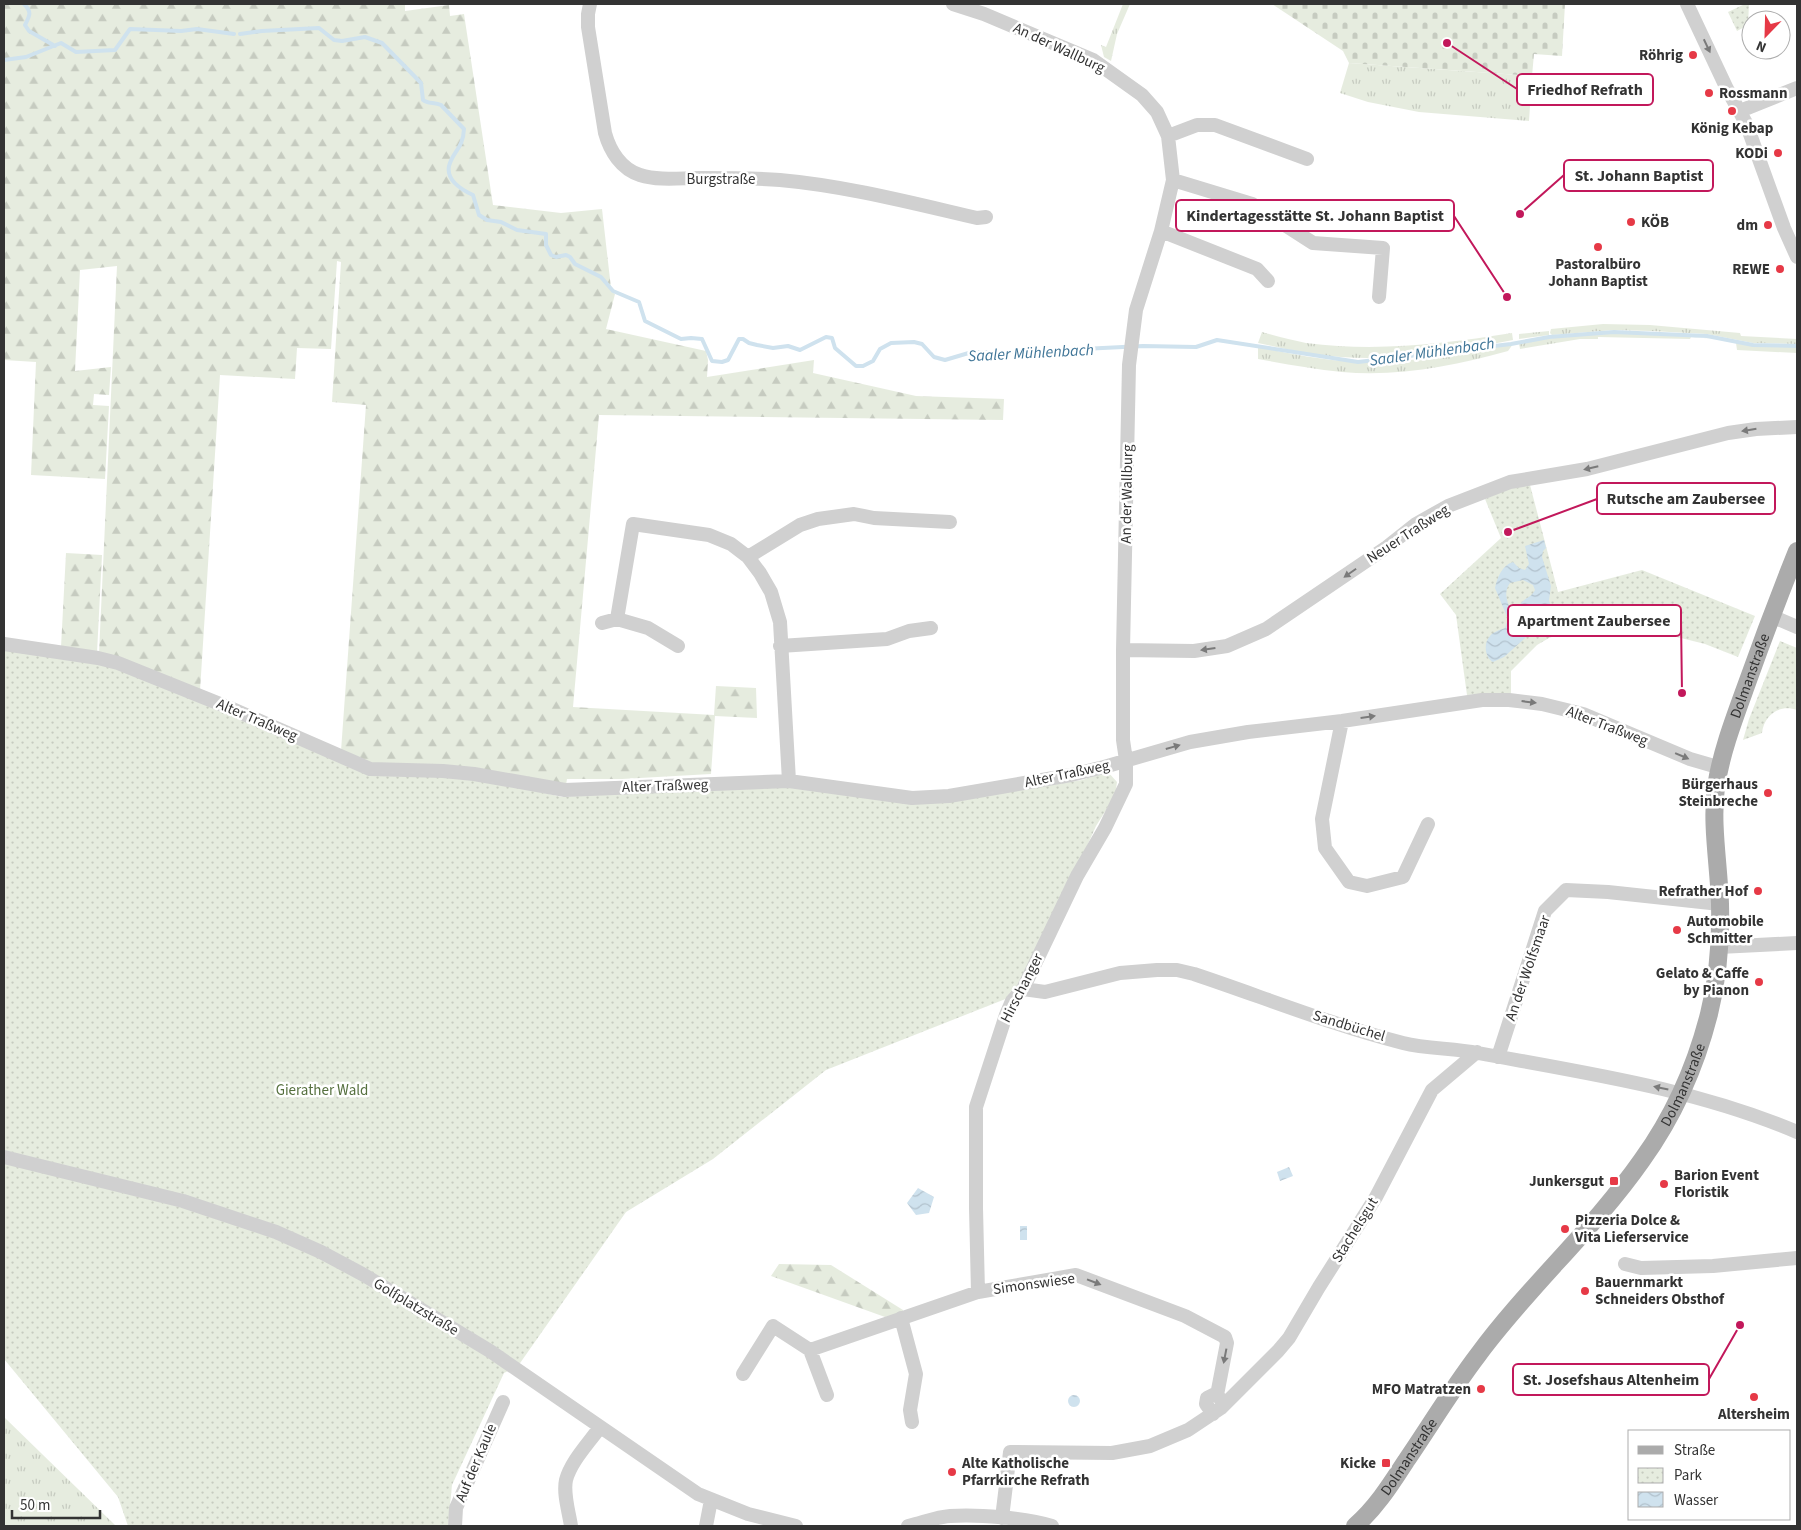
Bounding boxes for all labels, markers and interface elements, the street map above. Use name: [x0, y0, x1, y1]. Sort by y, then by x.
north arrow: [1741, 10, 1791, 60]
street label: An der Wallburg: [1010, 18, 1109, 79]
text: N: [1753, 35, 1770, 57]
one-way arrow: [1703, 39, 1711, 53]
place label: Röhrig: [1639, 45, 1683, 66]
marker: Röhrig: [1687, 49, 1699, 61]
callout: Friedhof Refrath: [1517, 74, 1653, 105]
text: Friedhof Refrath: [1527, 79, 1643, 101]
place label: Rossmann: [1719, 83, 1788, 104]
marker: Rossmann: [1703, 87, 1715, 99]
marker: König Kebap: [1726, 105, 1738, 117]
place label: König Kebap: [1691, 118, 1774, 139]
place label: KODi: [1735, 143, 1768, 164]
marker: KODi: [1772, 147, 1784, 159]
callout: St. Johann Baptist: [1564, 160, 1713, 191]
text: St. Johann Baptist: [1575, 165, 1703, 187]
street label: Burgstraße: [686, 169, 756, 190]
callout: Kindertagesstätte St. Johann Baptist: [1176, 200, 1454, 231]
text: Kindertagesstätte St. Johann Baptist: [1186, 205, 1444, 227]
place label: KÖB: [1641, 212, 1669, 233]
place label: dm: [1737, 215, 1758, 236]
marker: KÖB: [1625, 216, 1637, 228]
marker: dm: [1762, 219, 1774, 231]
marker: Pastoralbüro Johann Baptist: [1592, 241, 1604, 253]
place label: Pastoralbüro Johann Baptist: [1548, 254, 1648, 292]
place label: REWE: [1732, 259, 1770, 280]
marker: REWE: [1774, 263, 1786, 275]
water label: Saaler Mühlenbach: [1368, 332, 1496, 372]
water label: Saaler Mühlenbach: [967, 339, 1095, 367]
one-way arrow: [1740, 426, 1756, 434]
street label: An der Wallburg: [1116, 444, 1138, 544]
one-way arrow: [1583, 464, 1598, 472]
callout: Rutsche am Zaubersee: [1597, 483, 1775, 514]
text: Rutsche am Zaubersee: [1607, 488, 1765, 510]
street label: Neuer Traßweg: [1363, 499, 1454, 569]
one-way arrow: [1343, 568, 1357, 578]
callout: Apartment Zaubersee: [1508, 605, 1681, 636]
text: Apartment Zaubersee: [1517, 610, 1670, 632]
street label: Dolmanstraße: [1725, 630, 1775, 721]
one-way arrow: [1200, 645, 1216, 653]
street label: Alter Traßweg: [213, 693, 301, 747]
one-way arrow: [1521, 698, 1537, 706]
street label: Alter Traßweg: [1563, 701, 1651, 751]
one-way arrow: [1360, 712, 1376, 720]
one-way arrow: [1165, 743, 1181, 751]
one-way arrow: [1675, 752, 1689, 760]
street label: Alter Traßweg: [1023, 755, 1112, 793]
street label: Alter Traßweg: [622, 774, 709, 798]
place label: Bürgerhaus Steinbreche: [1679, 774, 1758, 812]
marker: Bürgerhaus Steinbreche: [1762, 787, 1774, 799]
place label: Refrather Hof: [1658, 881, 1749, 902]
marker: Refrather Hof: [1752, 885, 1764, 897]
place label: Automobile Schmitter: [1686, 911, 1764, 949]
street label: An der Wolfsmaar: [1500, 912, 1556, 1024]
marker: Automobile Schmitter: [1671, 924, 1683, 936]
street label: Hirschanger: [995, 949, 1049, 1026]
place label: Gelato & Caffe by Pianon: [1656, 963, 1749, 1001]
marker: Gelato & Caffe by Pianon: [1753, 976, 1765, 988]
street label: Sandbüchel: [1310, 1005, 1388, 1047]
street label: Dolmanstraße: [1655, 1040, 1710, 1130]
park label: Gierather Wald: [276, 1080, 368, 1101]
one-way arrow: [1653, 1084, 1668, 1092]
place label: Barion Event Floristik: [1674, 1165, 1759, 1203]
place label: Junkersgut: [1529, 1171, 1604, 1192]
marker: Junkersgut: [1608, 1175, 1620, 1187]
marker: Barion Event Floristik: [1658, 1178, 1670, 1190]
street label: Stachelsgut: [1327, 1193, 1383, 1267]
place label: Pizzeria Dolce & Vita Lieferservice: [1574, 1210, 1689, 1248]
marker: Pizzeria Dolce & Vita Lieferservice: [1559, 1223, 1571, 1235]
street label: Simonswiese: [992, 1268, 1076, 1300]
place label: Bauernmarkt Schneiders Obsthof: [1595, 1272, 1725, 1310]
street label: Golfplatzstraße: [369, 1273, 463, 1341]
one-way arrow: [1087, 1278, 1102, 1286]
marker: Bauernmarkt Schneiders Obsthof: [1579, 1285, 1591, 1297]
one-way arrow: [1221, 1349, 1229, 1364]
callout: St. Josefshaus Altenheim: [1513, 1364, 1709, 1395]
text: St. Josefshaus Altenheim: [1523, 1369, 1699, 1391]
place label: MFO Matratzen: [1372, 1379, 1471, 1400]
marker: MFO Matratzen: [1475, 1383, 1487, 1395]
marker: Altersheim: [1748, 1391, 1760, 1403]
place label: Altersheim: [1717, 1404, 1790, 1425]
street label: Dolmanstraße: [1375, 1414, 1442, 1500]
street label: Auf der Kaule: [450, 1421, 502, 1505]
legend: [1628, 1430, 1791, 1520]
text: Straße: [1674, 1440, 1715, 1461]
place label: Alte Katholische Pfarrkirche Refrath: [961, 1453, 1089, 1491]
place label: Kicke: [1340, 1453, 1376, 1474]
marker: Kicke: [1380, 1457, 1392, 1469]
text: Park: [1674, 1465, 1703, 1486]
marker: Alte Katholische Pfarrkirche Refrath: [946, 1466, 958, 1478]
scale bar: [12, 1488, 100, 1520]
text: Wasser: [1674, 1490, 1719, 1511]
text: 50 m: [20, 1495, 50, 1516]

